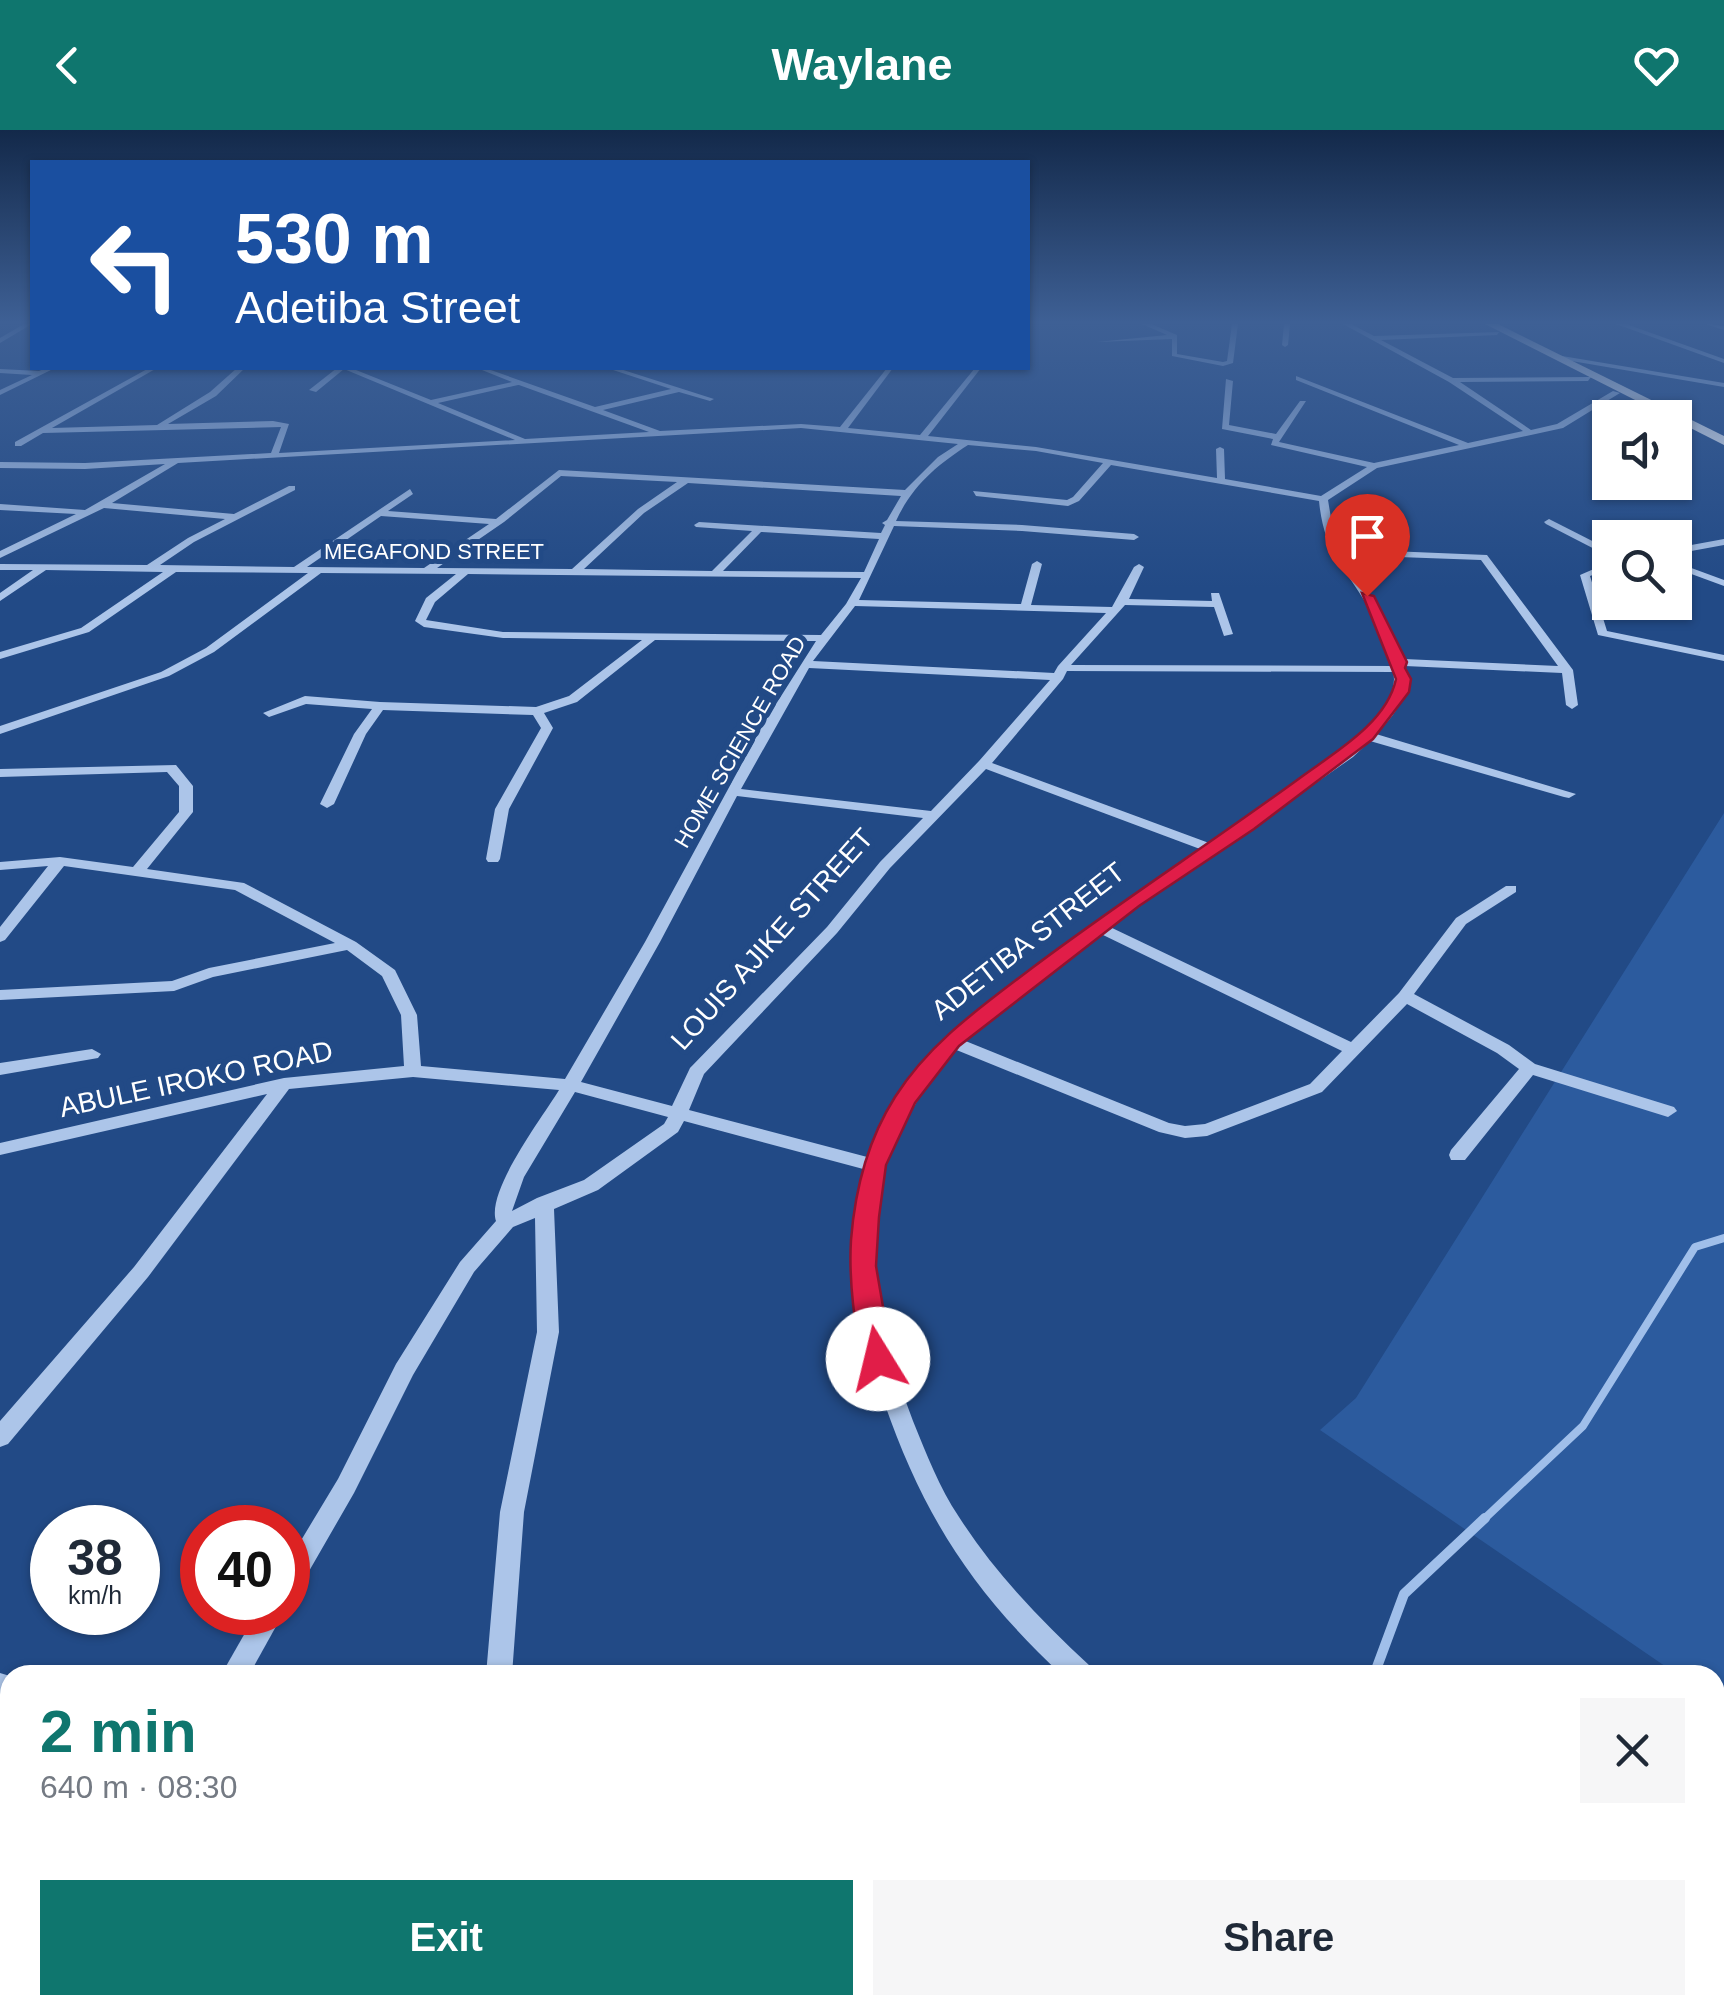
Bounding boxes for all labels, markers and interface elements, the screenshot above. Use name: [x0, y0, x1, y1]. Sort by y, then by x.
icon: back: [40, 38, 95, 93]
icon: heart: [1629, 38, 1684, 93]
text: Waylane: [772, 39, 952, 90]
icon: left: [70, 200, 200, 330]
text: 530 m: [235, 200, 433, 278]
text: Adetiba Street: [235, 282, 520, 333]
map controls: [1592, 400, 1692, 620]
button: sound: [1592, 400, 1692, 500]
pin: [1325, 494, 1410, 597]
icon: arrive: [1340, 509, 1395, 564]
button: search: [1592, 520, 1692, 620]
street label: MEGAFOND STREET: [324, 539, 544, 564]
street label: HOME SCIENCE ROAD: [669, 632, 811, 852]
street label: LOUIS AJIKE STREET: [665, 822, 879, 1056]
street label: ADETIBA STREET: [925, 856, 1131, 1026]
street label: ABULE IROKO ROAD: [57, 1035, 335, 1123]
position arrow: [826, 1307, 930, 1411]
speed limit sign: 40: [180, 1505, 310, 1635]
text: 38: [67, 1530, 123, 1586]
text: km/h: [68, 1581, 122, 1609]
text: 2 min: [40, 1698, 197, 1765]
button: close: [1580, 1698, 1685, 1803]
text: 640 m · 08:30: [40, 1769, 237, 1805]
button: Exit: [40, 1880, 853, 1995]
button: Share: [873, 1880, 1685, 1995]

